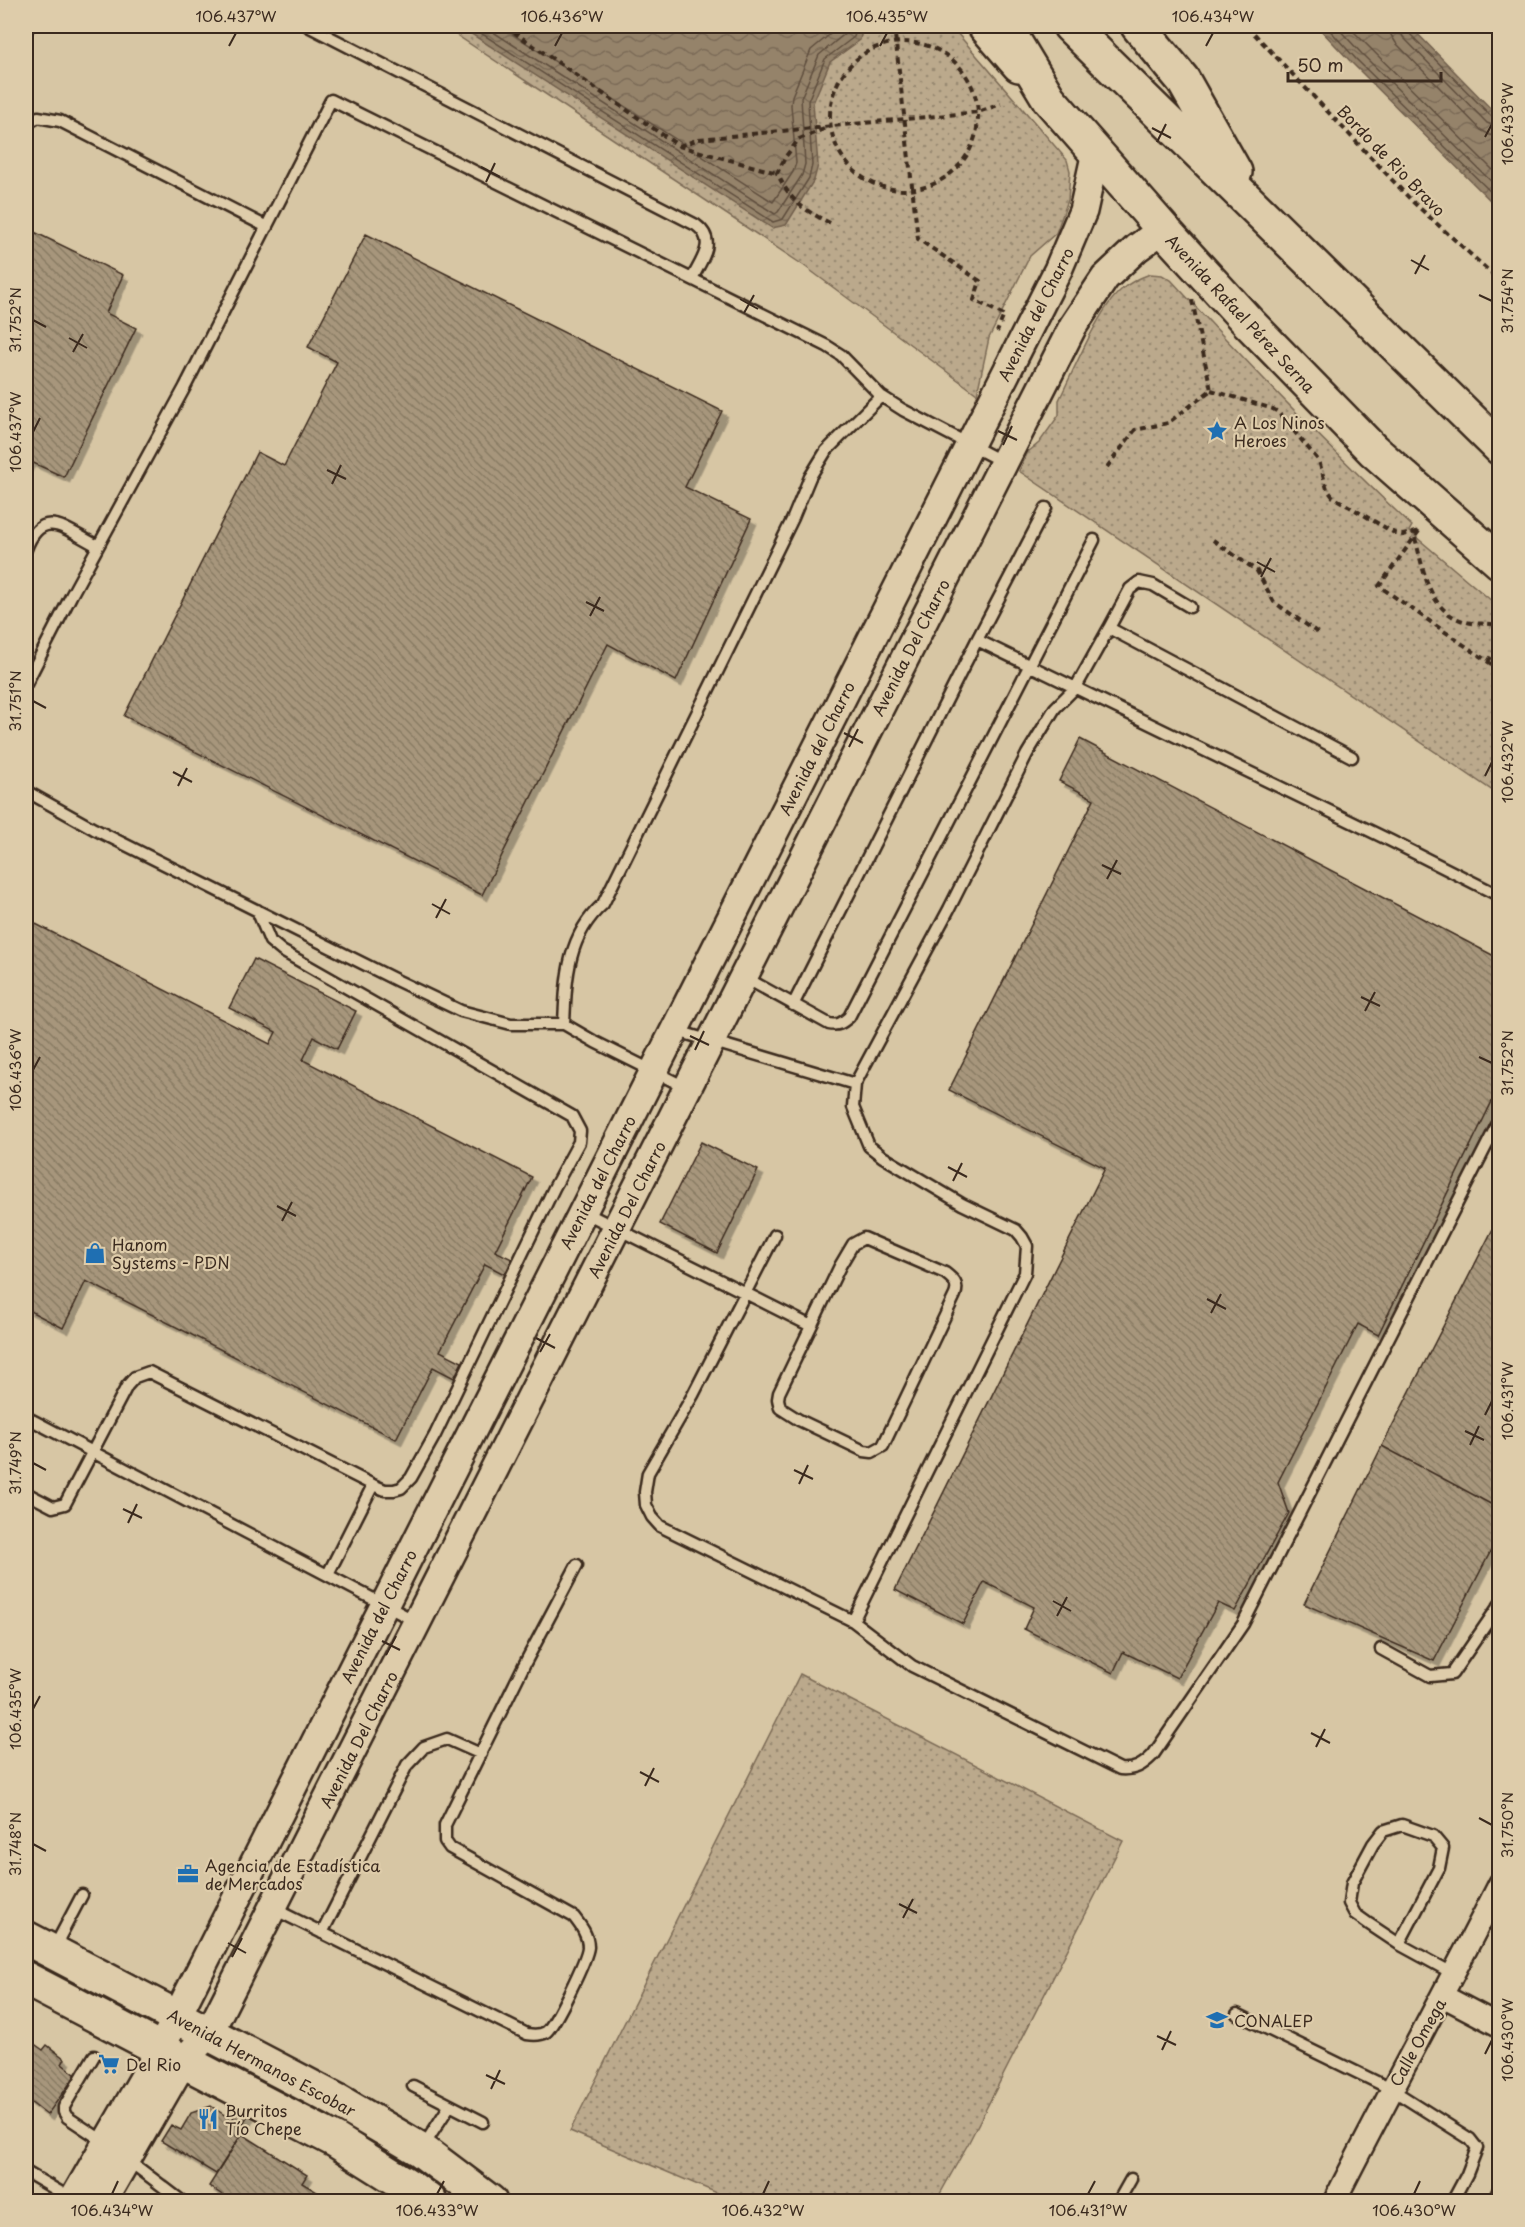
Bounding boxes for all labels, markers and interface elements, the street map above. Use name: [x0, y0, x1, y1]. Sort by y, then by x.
text: 106.437°W: [195, 4, 277, 27]
text: 106.436°W: [521, 4, 604, 27]
text: 106.435°W: [846, 4, 928, 27]
text: 106.434°W: [1172, 4, 1255, 27]
scale bar: [1288, 45, 1441, 83]
text: 50 m: [1297, 51, 1344, 78]
text: 106.433°W: [1495, 82, 1518, 165]
street label: Bordo de Rio Bravo: [1332, 99, 1452, 221]
street label: Avenida Rafael Pérez Serna: [1161, 228, 1321, 398]
street label: Avenida del Charro: [991, 243, 1079, 385]
text: 31.754°N: [1495, 268, 1518, 334]
text: 31.752°N: [3, 287, 26, 353]
text: 106.437°W: [3, 391, 26, 473]
place label: A Los Ninos Heroes: [1234, 410, 1324, 452]
place icon: A Los Ninos Heroes: [1205, 419, 1229, 443]
street label: Avenida Del Charro: [865, 574, 955, 720]
text: 31.751°N: [3, 670, 26, 732]
street label: Avenida del Charro: [772, 677, 860, 819]
text: 106.432°W: [1495, 720, 1518, 803]
text: 106.436°W: [3, 1028, 26, 1111]
text: 31.752°N: [1495, 1030, 1518, 1096]
street label: Avenida del Charro: [553, 1111, 641, 1253]
street label: Avenida Del Charro: [581, 1136, 671, 1282]
place label: Hanom Systems - PDN: [112, 1232, 230, 1274]
shop icon: Hanom Systems - PDN: [83, 1241, 107, 1265]
text: 106.431°W: [1495, 1361, 1518, 1440]
text: 31.749°N: [3, 1431, 26, 1495]
street label: Avenida del Charro: [334, 1545, 422, 1687]
street label: Avenida Del Charro: [313, 1666, 403, 1812]
text: 106.435°W: [3, 1668, 26, 1750]
text: 31.750°N: [1495, 1792, 1518, 1858]
text: 31.748°N: [3, 1812, 26, 1876]
place label: Agencia de Estadística de Mercados: [205, 1853, 380, 1895]
office icon: Agencia de Estadística de Mercados: [176, 1862, 200, 1886]
street label: Calle Omega: [1383, 1993, 1451, 2090]
text: 106.430°W: [1495, 1998, 1518, 2082]
street label: Avenida Hermanos Escobar: [164, 2002, 361, 2122]
school or university icon: CONALEP: [1205, 2008, 1229, 2032]
place label: CONALEP: [1234, 2008, 1313, 2032]
supermarket icon: Del Rio: [97, 2052, 121, 2076]
place label: Del Rio: [126, 2052, 181, 2076]
place label: Burritos Tío Chepe: [225, 2098, 302, 2140]
restaurant icon: Burritos Tío Chepe: [196, 2107, 220, 2131]
text: 106.434°W: [71, 2198, 154, 2221]
text: 106.433°W: [396, 2198, 479, 2221]
text: 106.432°W: [722, 2198, 805, 2221]
text: 106.431°W: [1049, 2198, 1128, 2221]
text: 106.430°W: [1372, 2198, 1456, 2221]

